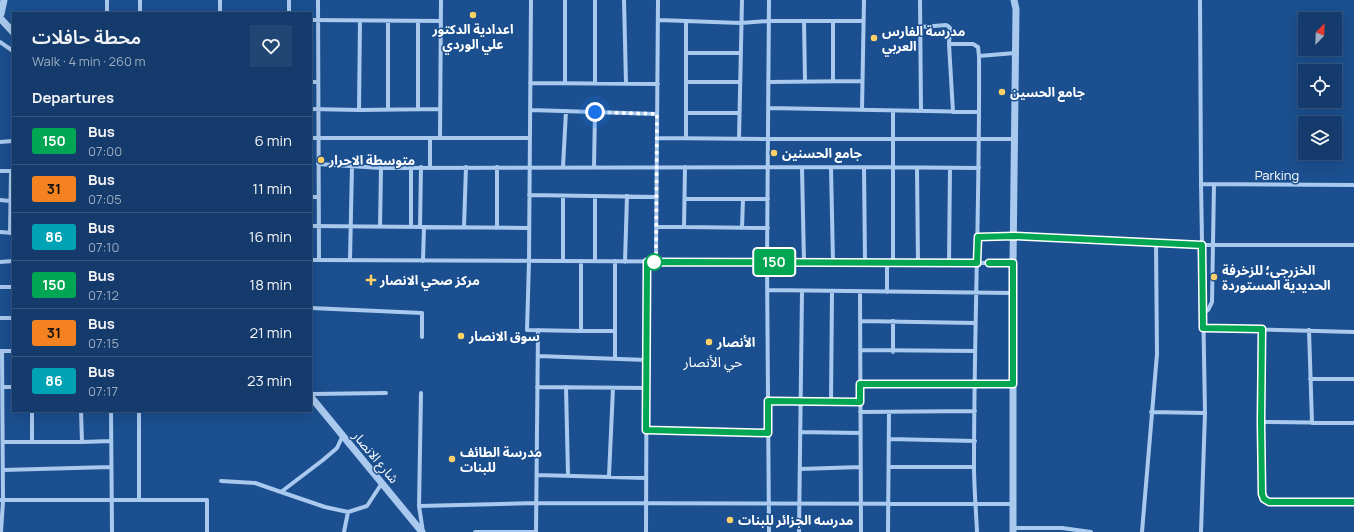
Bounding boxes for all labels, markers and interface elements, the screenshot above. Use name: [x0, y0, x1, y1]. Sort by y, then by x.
marker: اعدادية الدكتور علي الوردي: [468, 10, 478, 20]
north arrow: [1298, 12, 1342, 56]
map controls: [1298, 12, 1342, 160]
place label: اعدادية الدكتور علي الوردي: [431, 20, 514, 55]
place label: مدرسة الفارس العربي: [882, 22, 965, 57]
text: محطة حافلات: [32, 24, 141, 50]
button: heart: [250, 25, 292, 67]
marker: مدرسة الفارس العربي: [869, 33, 879, 43]
text: Walk · 4 min · 260 m: [32, 52, 146, 70]
button: locate: [1298, 64, 1342, 108]
place label: جامع الحسين: [1010, 83, 1085, 102]
text: Departures: [32, 87, 114, 108]
marker: جامع الحسين: [997, 87, 1007, 97]
your location: [585, 102, 605, 122]
button: layers: [1298, 116, 1342, 160]
text: Bus: [88, 121, 115, 142]
text: 6 min: [255, 130, 292, 151]
text: 150: [42, 131, 66, 150]
text: 07:00: [88, 142, 122, 160]
place label: جامع الحسنين: [782, 144, 862, 163]
marker: جامع الحسنين: [769, 148, 779, 158]
place label: متوسطة الاحرار: [328, 151, 415, 169]
marker: متوسطة الاحرار: [316, 155, 326, 165]
street label: Parking: [1255, 166, 1299, 184]
text: Bus: [88, 169, 115, 190]
text: 11 min: [252, 178, 292, 199]
text: 31: [47, 179, 61, 198]
text: 07:05: [88, 190, 122, 208]
text: Bus: [88, 217, 115, 238]
text: 16 min: [249, 226, 292, 247]
text: 86: [45, 227, 63, 246]
text: 07:10: [88, 238, 119, 256]
line badge: 150: [751, 249, 797, 275]
text: 150: [762, 252, 786, 271]
unlabelled marker: [645, 253, 663, 271]
place label: الخزرجي؛ للزخرفة الحديدية المستوردة: [1222, 261, 1331, 294]
text: Bus: [88, 265, 115, 286]
place label: مركز صحي الانصار: [379, 271, 480, 291]
marker: الخزرجي؛ للزخرفة الحديدية المستوردة: [1209, 272, 1219, 282]
text: 18 min: [249, 274, 292, 295]
marker: مركز صحي الانصار: [365, 274, 377, 286]
text: 150: [42, 275, 66, 294]
text: 07:12: [88, 286, 119, 304]
text: Bus: [88, 313, 115, 334]
text: 21 min: [249, 322, 292, 343]
text: 31: [47, 323, 61, 342]
place label: سوق الانصار: [468, 327, 540, 345]
marker: سوق الانصار: [456, 331, 466, 341]
place label: الأنصار: [716, 333, 755, 351]
text: 07:15: [88, 334, 119, 352]
marker: الأنصار: [704, 337, 714, 347]
district label: حي الأنصار: [682, 352, 743, 373]
text: Bus: [88, 361, 115, 382]
text: 23 min: [247, 370, 292, 391]
text: 86: [45, 371, 63, 390]
text: 07:17: [88, 382, 118, 400]
street label: شارع الانصار: [347, 426, 403, 488]
place label: مدرسة الطائف للبنات: [460, 443, 542, 476]
marker: مدرسة الطائف للبنات: [447, 454, 457, 464]
place label: مدرسه الجزائر للبنات: [738, 511, 853, 529]
marker: مدرسه الجزائر للبنات: [725, 515, 735, 525]

